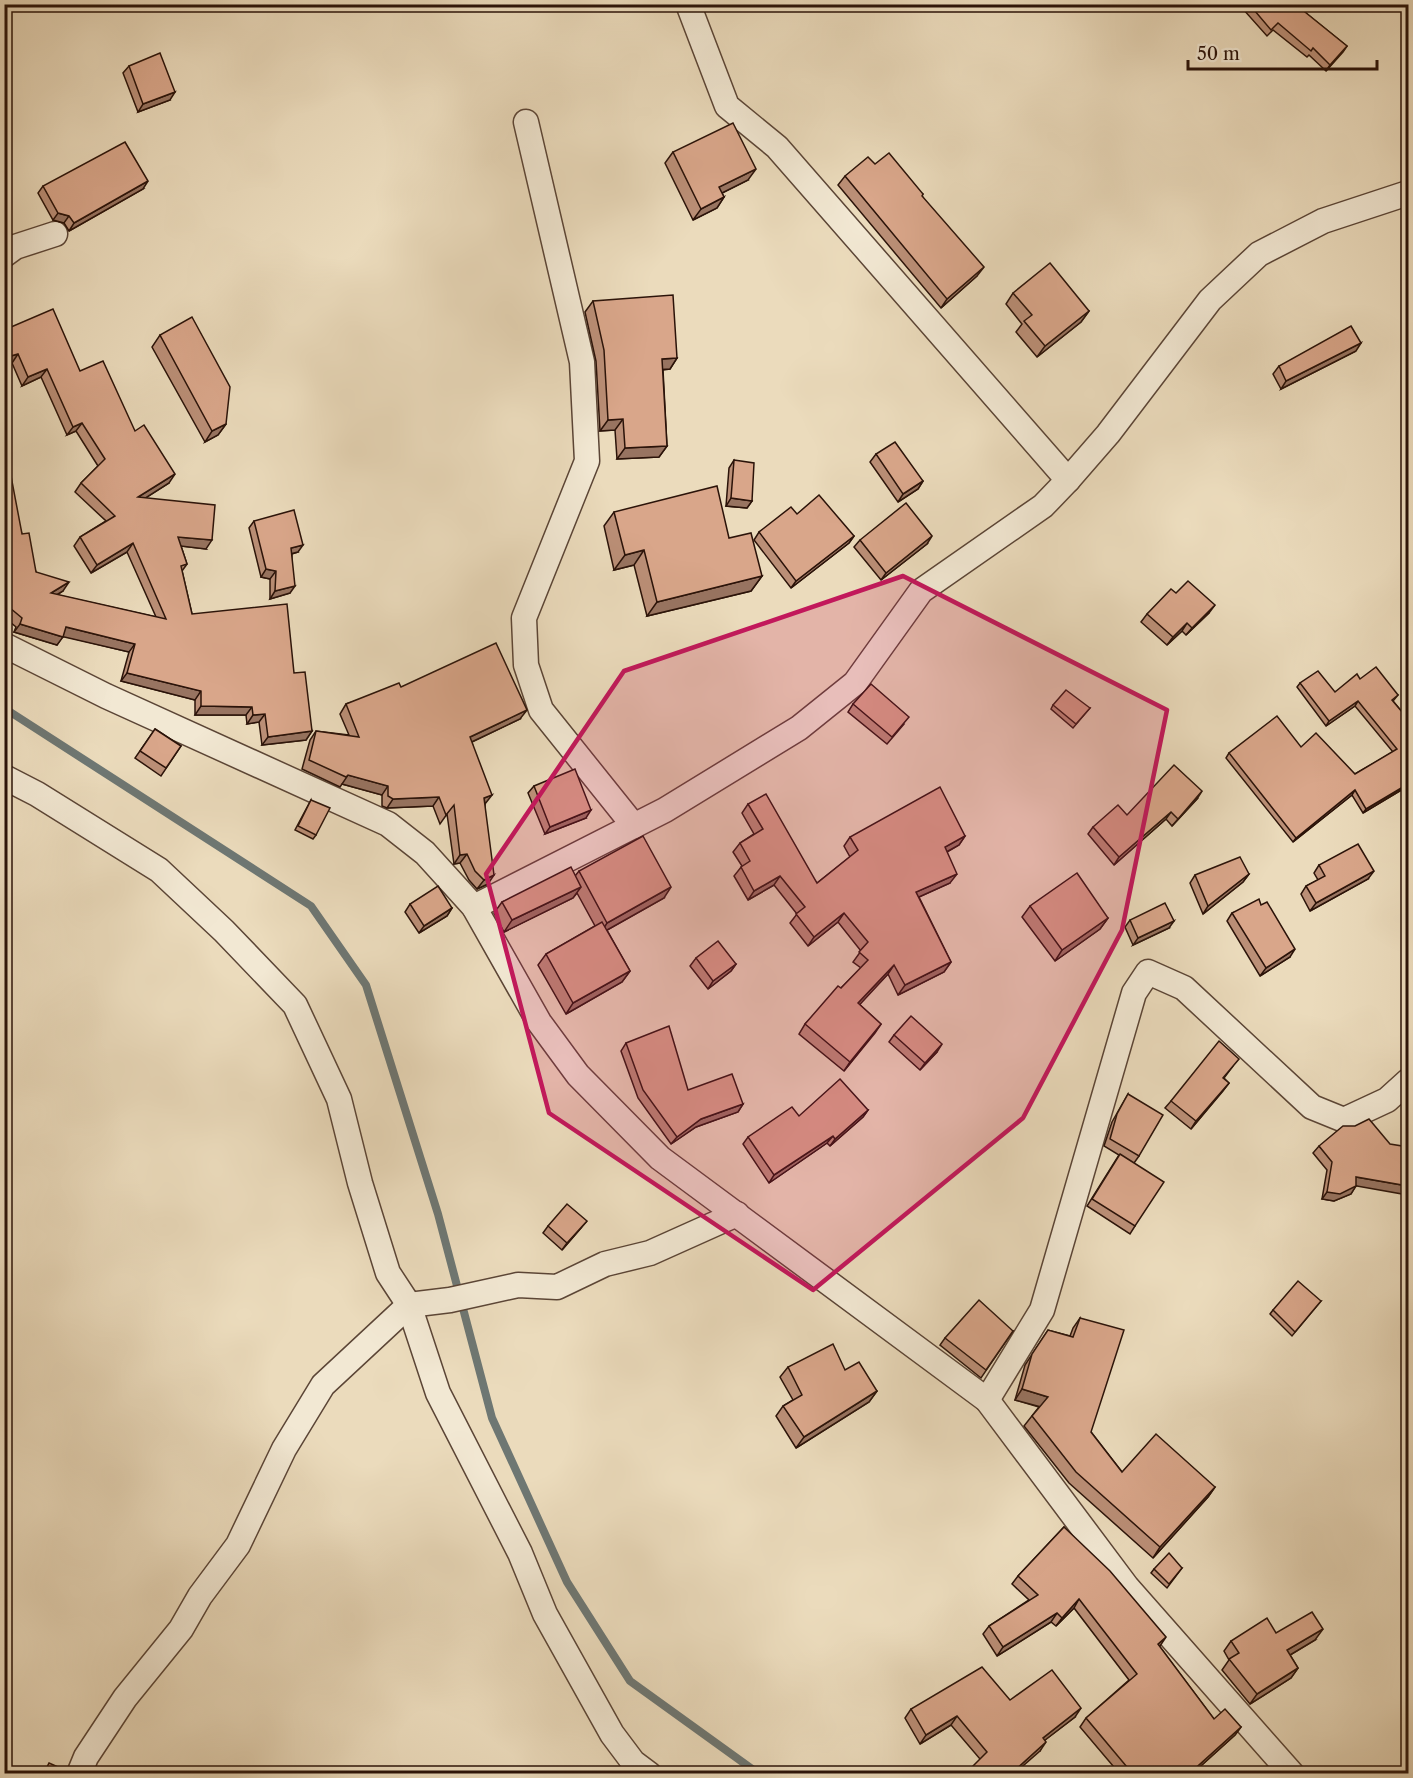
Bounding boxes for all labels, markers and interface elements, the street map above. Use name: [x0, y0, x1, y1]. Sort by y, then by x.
scale bar: [1188, 33, 1377, 71]
text: 50 m: [1197, 43, 1240, 65]

